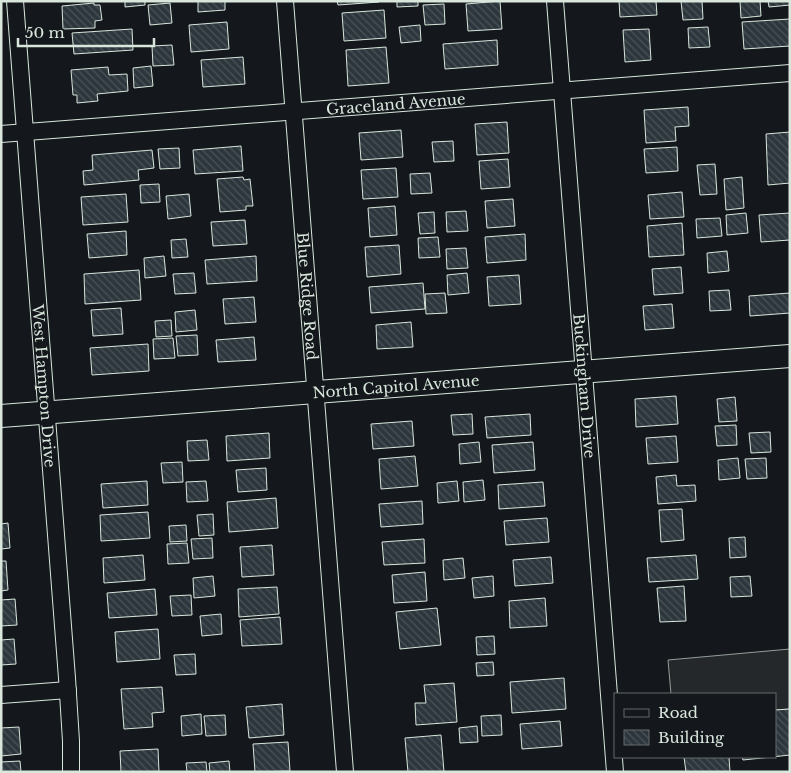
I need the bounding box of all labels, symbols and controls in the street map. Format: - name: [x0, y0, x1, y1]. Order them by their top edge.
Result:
- scale bar: [18, 15, 154, 47]
- text: 50 m: [25, 23, 65, 42]
- street label: Graceland Avenue: [325, 89, 466, 118]
- street label: Blue Ridge Road: [294, 231, 322, 361]
- street label: West Hampton Drive: [29, 303, 60, 468]
- street label: Buckingham Drive: [570, 313, 600, 459]
- street label: North Capitol Avenue: [312, 370, 480, 402]
- legend: [614, 693, 776, 758]
- text: Road: [658, 703, 698, 722]
- text: Building: [658, 728, 725, 747]

